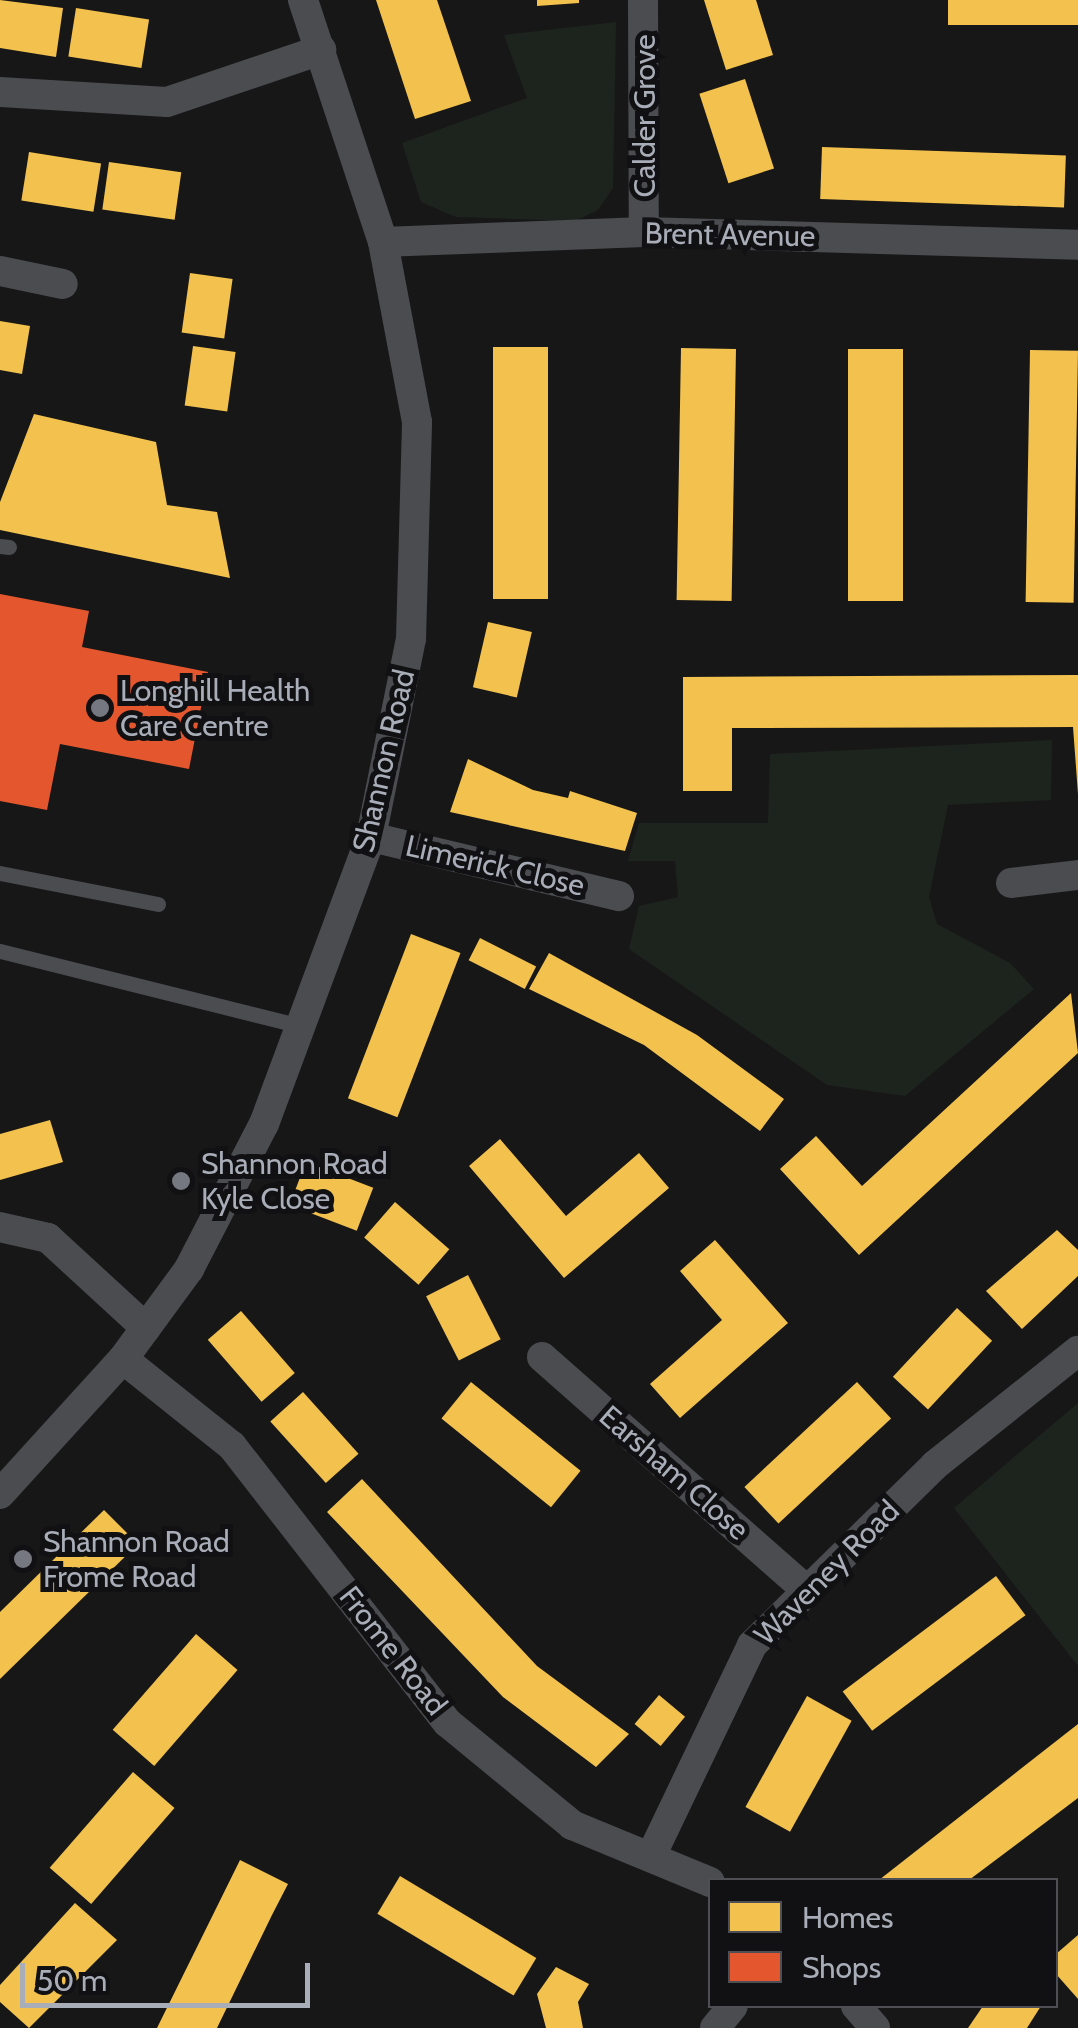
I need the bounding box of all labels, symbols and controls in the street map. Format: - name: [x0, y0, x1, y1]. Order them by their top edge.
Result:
- street label: Calder Grove: [627, 34, 663, 198]
- street label: Brent Avenue: [644, 216, 816, 254]
- street label: Shannon Road: [345, 666, 423, 856]
- place label: Longhill Health Care Centre: [120, 673, 310, 744]
- marker: Longhill Health Care Centre: [89, 697, 111, 719]
- street label: Limerick Close: [402, 828, 588, 904]
- place label: Shannon Road Kyle Close: [201, 1146, 388, 1216]
- marker: Shannon Road Kyle Close: [170, 1170, 192, 1192]
- street label: Earsham Close: [592, 1398, 756, 1548]
- street label: Waveney Road: [747, 1493, 907, 1653]
- place label: Shannon Road Frome Road: [43, 1524, 230, 1594]
- marker: Shannon Road Frome Road: [12, 1548, 34, 1570]
- street label: Frome Road: [332, 1579, 454, 1723]
- legend: [708, 1878, 1058, 2008]
- text: Homes: [802, 1899, 893, 1936]
- scale bar: [25, 1943, 315, 2005]
- text: Shops: [802, 1949, 881, 1986]
- text: 50 m: [37, 1962, 107, 1999]

